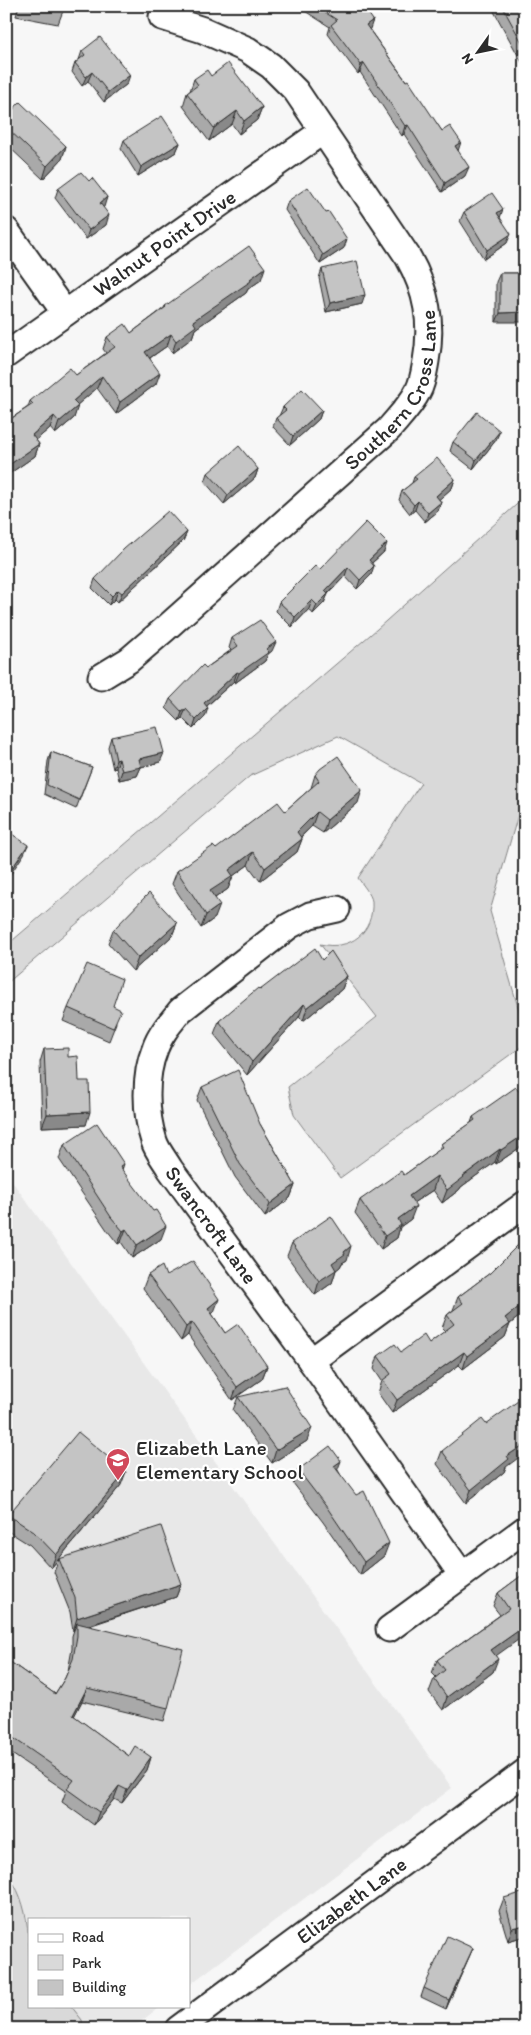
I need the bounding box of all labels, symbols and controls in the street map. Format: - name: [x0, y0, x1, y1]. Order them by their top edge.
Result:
- north arrow: [454, 28, 504, 78]
- text: N: [458, 50, 477, 67]
- street label: Walnut Point Drive: [88, 184, 240, 302]
- street label: Southern Cross Lane: [339, 309, 441, 475]
- street label: Swancroft Lane: [160, 1161, 263, 1289]
- place label: Elizabeth Lane Elementary School: [136, 1435, 304, 1484]
- school or university icon: Elizabeth Lane Elementary School: [105, 1447, 131, 1481]
- street label: Elizabeth Lane: [291, 1851, 411, 1949]
- legend: [28, 1918, 190, 2008]
- text: Road: [72, 1928, 105, 1946]
- text: Park: [72, 1954, 102, 1972]
- text: Building: [72, 1978, 126, 1996]

